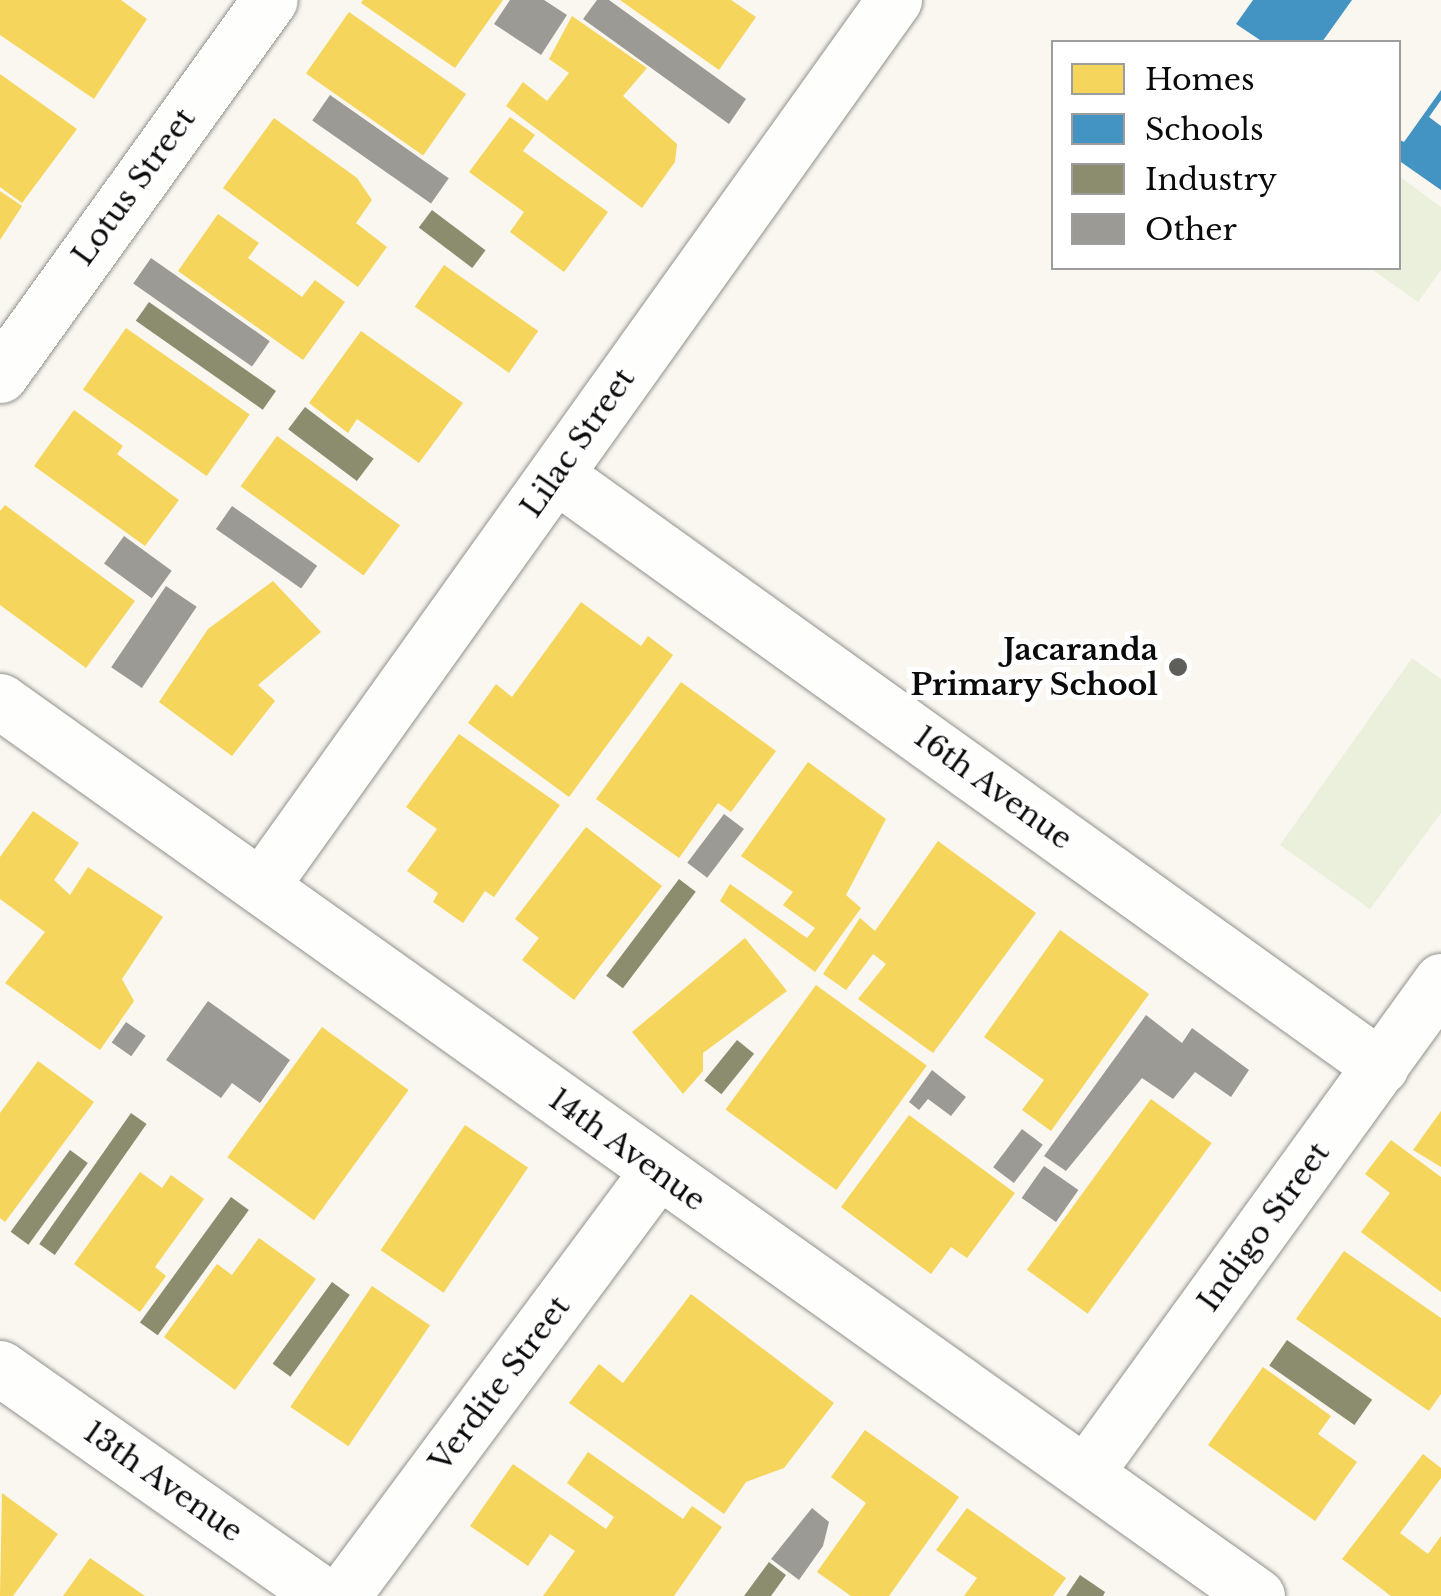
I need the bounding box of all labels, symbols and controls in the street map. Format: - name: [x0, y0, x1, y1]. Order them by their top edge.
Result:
- legend: [1051, 40, 1401, 270]
- text: Homes: [1145, 61, 1255, 98]
- street label: Lotus Street: [65, 101, 203, 273]
- text: Schools: [1145, 111, 1264, 148]
- text: Industry: [1145, 161, 1277, 198]
- text: Other: [1145, 211, 1237, 248]
- street label: Lilac Street: [514, 362, 642, 524]
- place label: Jacaranda Primary School: [910, 632, 1158, 702]
- marker: Jacaranda Primary School: [1167, 656, 1189, 678]
- street label: 16th Avenue: [907, 718, 1079, 858]
- street label: 14th Avenue: [541, 1081, 713, 1219]
- street label: Indigo Street: [1191, 1136, 1337, 1318]
- street label: Verdite Street: [422, 1289, 578, 1479]
- street label: 13th Avenue: [76, 1414, 250, 1550]

